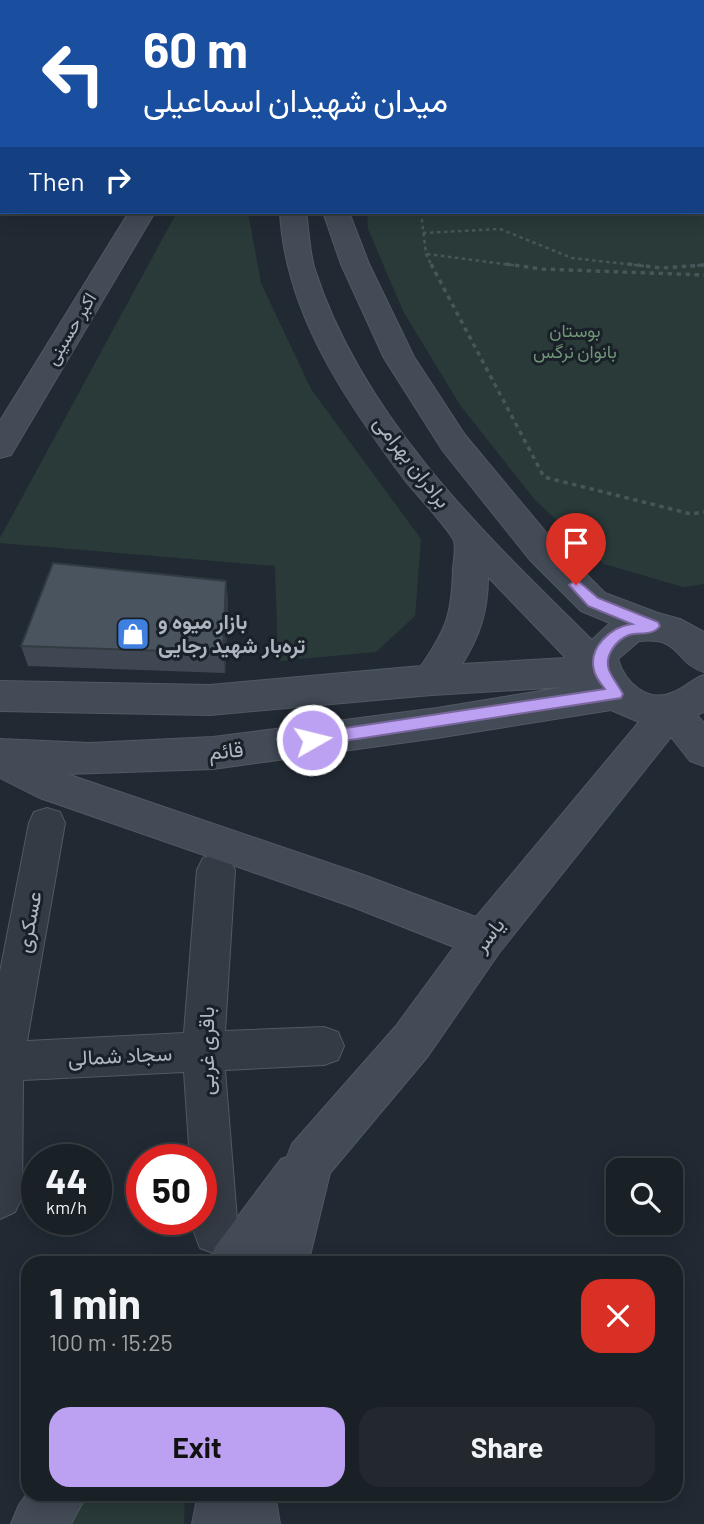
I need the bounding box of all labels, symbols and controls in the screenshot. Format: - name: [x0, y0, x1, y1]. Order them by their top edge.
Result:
- text: 60 m: [143, 19, 248, 78]
- icon: left: [28, 28, 119, 119]
- text: میدان شهيدان اسماعيلی: [143, 80, 448, 118]
- icon: right: [99, 161, 137, 199]
- text: Then: [28, 165, 85, 196]
- street label: اکبر حسینی: [40, 288, 101, 369]
- park label: بوستان بانوان نرگس: [533, 319, 617, 363]
- street label: برادران بهرامی: [368, 410, 457, 513]
- pin: [546, 513, 606, 585]
- icon: arrive: [557, 524, 595, 562]
- place label: بازار میوه و تره‌بار شهید رجایی: [158, 608, 306, 659]
- shop icon: بازار میوه و تره‌بار شهید رجایی: [114, 615, 152, 653]
- position arrow: [275, 703, 349, 777]
- street label: قائم: [207, 735, 245, 767]
- street label: عسکری: [9, 889, 48, 955]
- street label: یاسر: [466, 912, 511, 958]
- street label: باقری غربی: [193, 1007, 220, 1095]
- street label: سجاد شمالی: [67, 1039, 173, 1071]
- speed limit sign: 50: [126, 1144, 217, 1235]
- map controls: [606, 1158, 683, 1235]
- button: search: [606, 1158, 683, 1235]
- text: 44: [45, 1159, 88, 1201]
- text: km/h: [46, 1196, 87, 1218]
- text: 1 min: [49, 1277, 141, 1327]
- button: close: [581, 1279, 655, 1353]
- text: 100 m · 15:25: [49, 1328, 173, 1356]
- button: Exit: [49, 1407, 345, 1487]
- button: Share: [359, 1407, 655, 1487]

